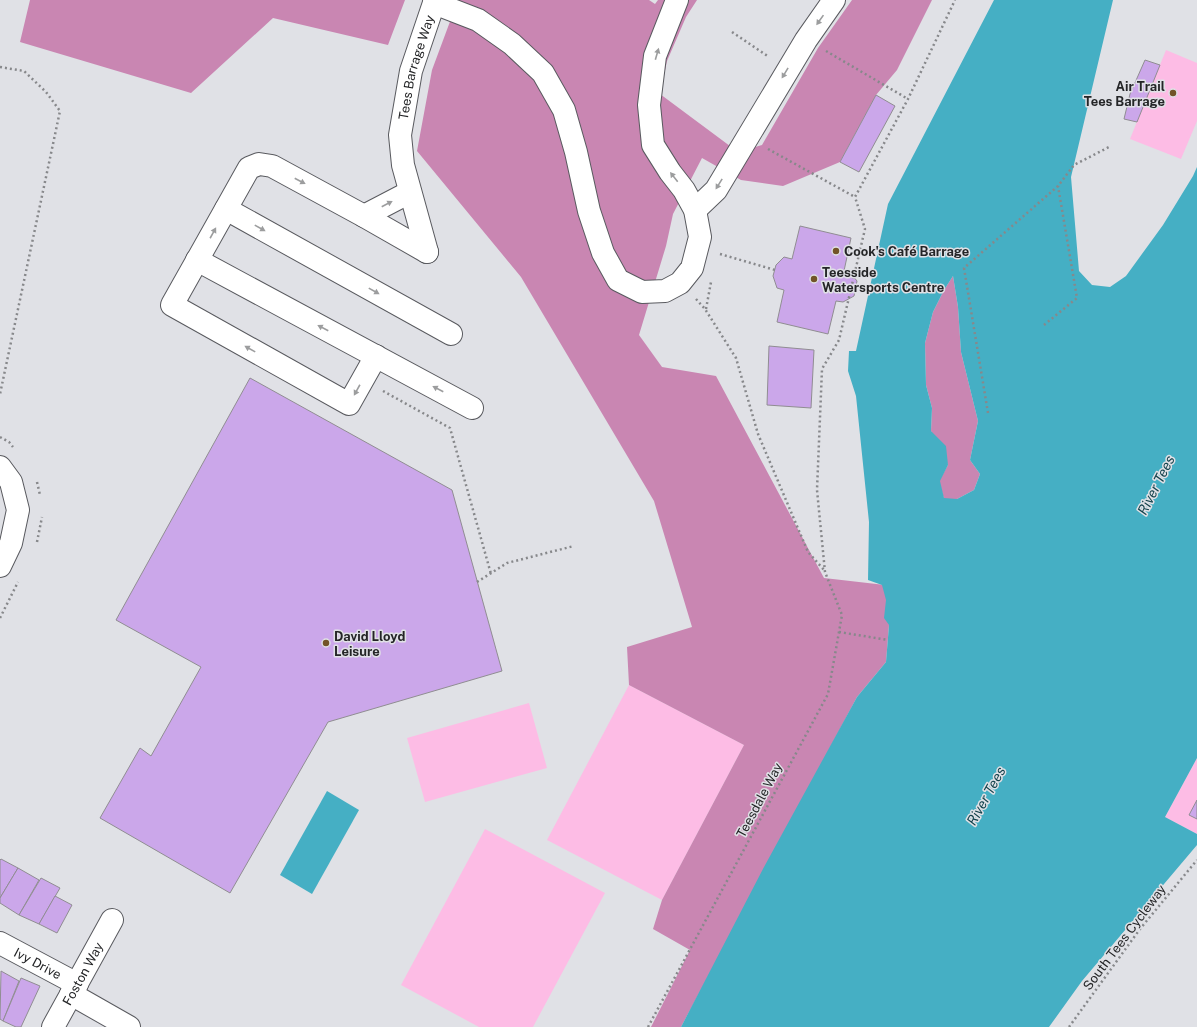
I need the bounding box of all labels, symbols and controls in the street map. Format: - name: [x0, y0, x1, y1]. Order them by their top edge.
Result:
- street label: Tees Barrage Way: [396, 13, 437, 121]
- one-way arrow: [816, 14, 824, 25]
- one-way arrow: [654, 48, 660, 60]
- one-way arrow: [782, 67, 789, 79]
- place label: Air Trail Tees Barrage: [1084, 79, 1165, 109]
- marker: Air Trail Tees Barrage: [1168, 88, 1178, 98]
- one-way arrow: [670, 172, 678, 183]
- one-way arrow: [294, 178, 306, 185]
- one-way arrow: [715, 178, 722, 190]
- one-way arrow: [381, 201, 393, 207]
- one-way arrow: [254, 225, 266, 231]
- one-way arrow: [209, 227, 216, 239]
- place label: Cook's Café Barrage: [844, 244, 969, 259]
- marker: Cook's Café Barrage: [831, 246, 841, 256]
- place label: Teesside Watersports Centre: [822, 265, 944, 295]
- marker: Teesside Watersports Centre: [809, 274, 819, 284]
- one-way arrow: [368, 287, 380, 294]
- one-way arrow: [318, 325, 329, 331]
- one-way arrow: [244, 345, 256, 352]
- one-way arrow: [354, 385, 360, 396]
- one-way arrow: [432, 386, 444, 393]
- water label: River Tees: [1134, 453, 1178, 517]
- place label: David Lloyd Leisure: [334, 629, 405, 659]
- marker: David Lloyd Leisure: [321, 638, 331, 648]
- street label: Teesdale Way: [733, 760, 785, 840]
- water label: River Tees: [963, 764, 1009, 828]
- street label: South Tees Cycleway: [1080, 882, 1169, 993]
- street label: Foston Way: [59, 940, 106, 1008]
- street label: Ivy Drive: [11, 945, 64, 982]

